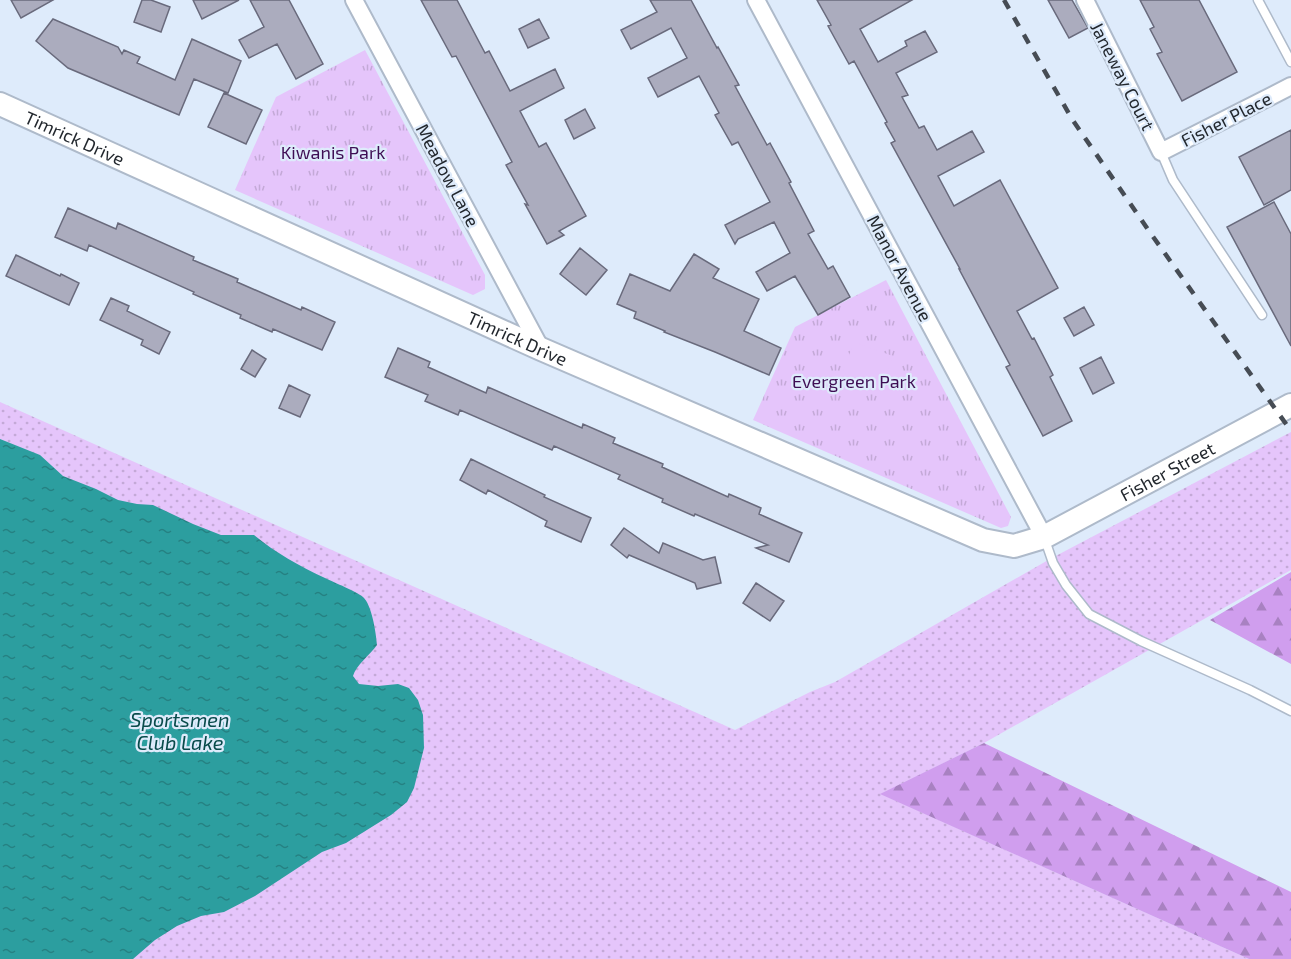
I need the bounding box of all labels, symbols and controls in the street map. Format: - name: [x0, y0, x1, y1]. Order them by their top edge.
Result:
- street label: Janeway Court: [1086, 18, 1160, 134]
- street label: Fisher Place: [1177, 87, 1275, 151]
- street label: Timrick Drive: [21, 106, 128, 170]
- street label: Meadow Lane: [412, 120, 484, 230]
- park label: Kiwanis Park: [281, 141, 385, 163]
- street label: Manor Avenue: [863, 211, 937, 325]
- street label: Timrick Drive: [464, 306, 571, 370]
- park label: Evergreen Park: [792, 370, 916, 392]
- street label: Fisher Street: [1116, 437, 1219, 505]
- water label: Sportsmen Club Lake: [130, 707, 230, 754]

